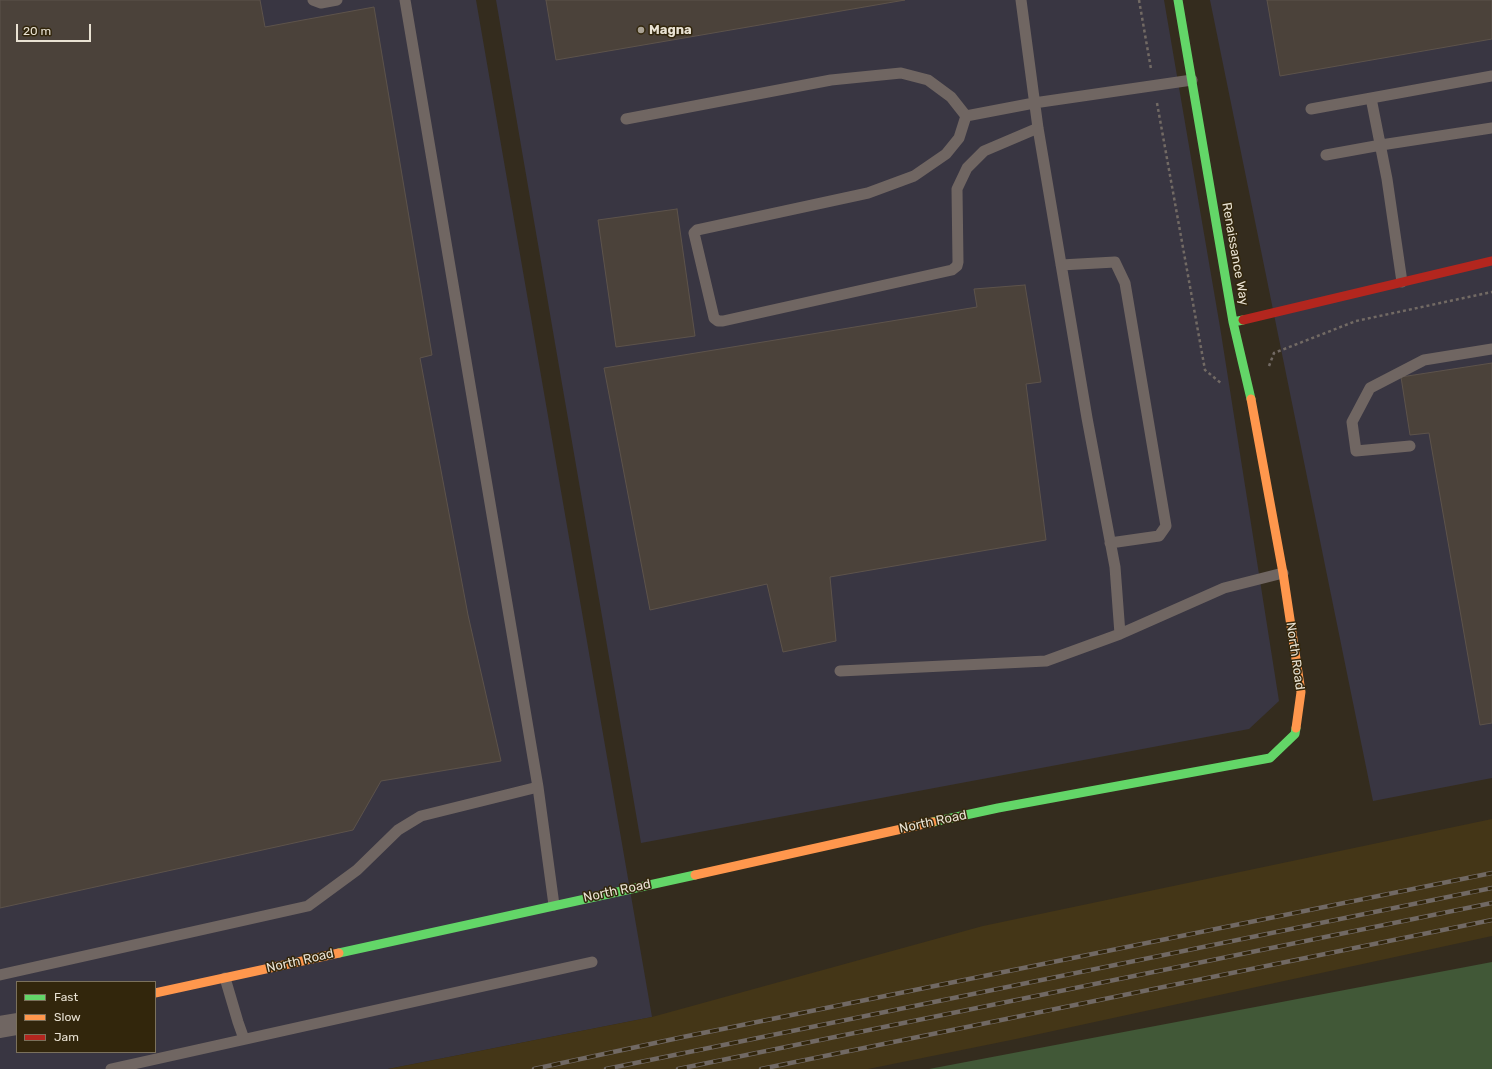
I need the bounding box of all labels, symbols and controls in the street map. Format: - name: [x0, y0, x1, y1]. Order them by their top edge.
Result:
- scale bar: [18, 16, 93, 42]
- place label: Magna: [649, 22, 692, 38]
- text: 20 m: [23, 24, 51, 38]
- marker: Magna: [636, 25, 646, 35]
- street label: Renaissance Way: [1218, 201, 1252, 307]
- street label: North Road: [1283, 621, 1307, 691]
- street label: North Road: [898, 807, 968, 837]
- street label: North Road: [582, 876, 652, 906]
- street label: North Road: [265, 946, 335, 976]
- legend: [16, 981, 156, 1053]
- text: Fast: [54, 990, 78, 1004]
- text: Slow: [54, 1010, 81, 1024]
- text: Jam: [54, 1030, 79, 1044]

